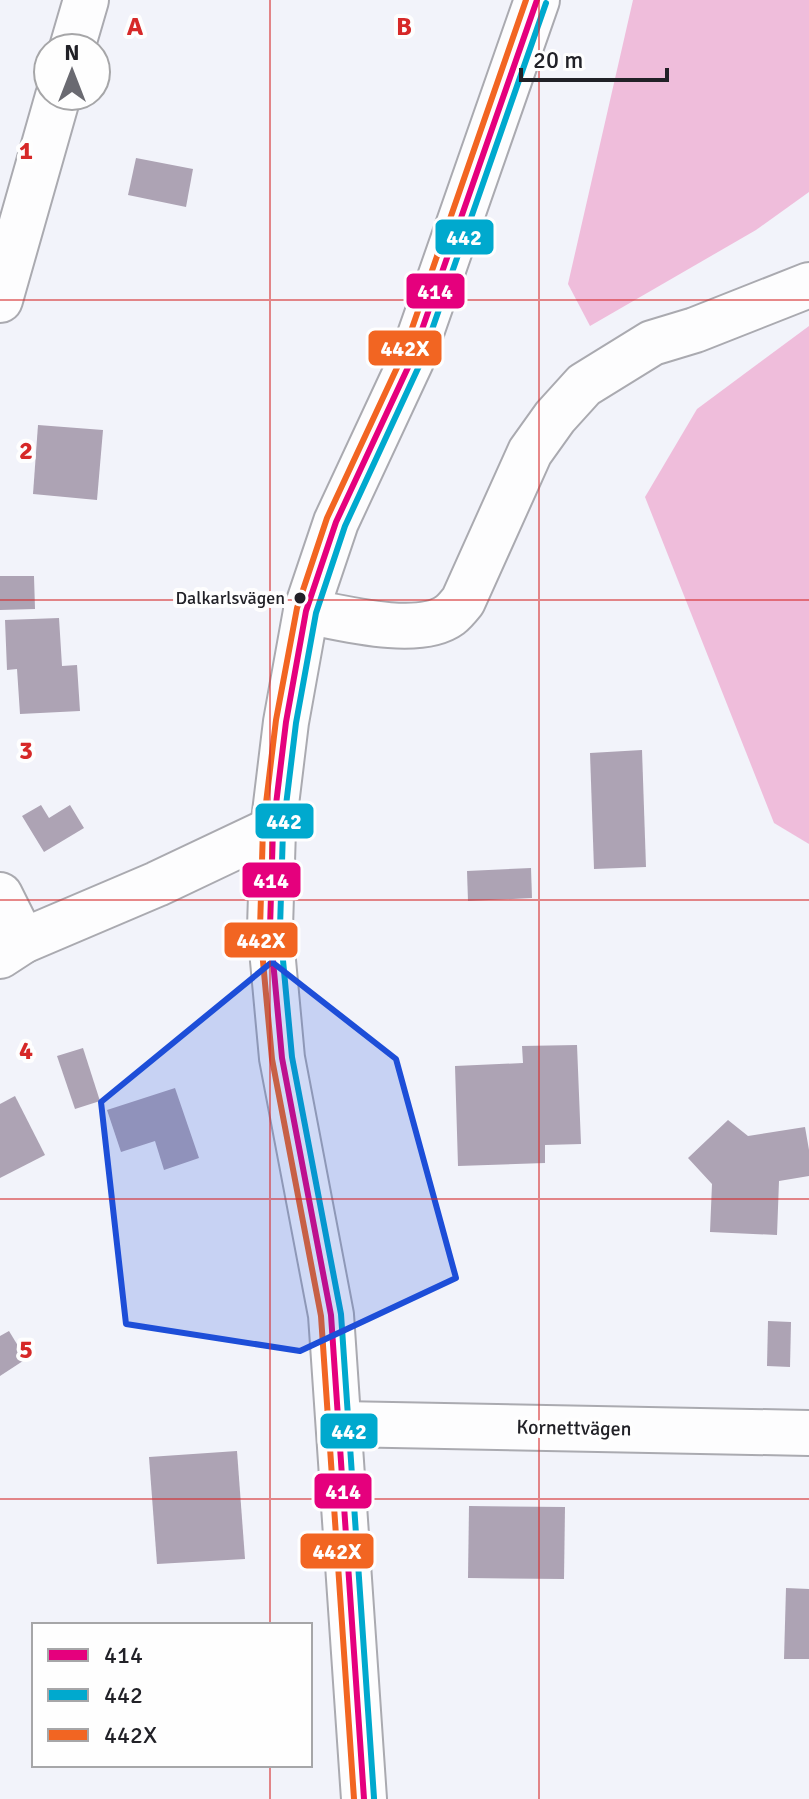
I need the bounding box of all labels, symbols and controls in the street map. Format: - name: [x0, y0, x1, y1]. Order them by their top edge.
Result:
- text: A: [127, 11, 144, 43]
- text: B: [396, 11, 412, 43]
- north arrow: [32, 32, 112, 112]
- scale bar: [521, 32, 667, 82]
- text: N: [64, 39, 80, 66]
- text: 20 m: [533, 45, 583, 75]
- text: 1: [19, 135, 33, 167]
- line badge: 442: [434, 218, 495, 256]
- text: 442: [446, 224, 482, 251]
- line badge: 414: [405, 272, 466, 310]
- text: 414: [417, 278, 453, 305]
- line badge: 442X: [367, 329, 443, 367]
- text: 442X: [380, 335, 430, 362]
- text: 2: [19, 435, 33, 467]
- place label: Dalkarlsvägen: [176, 587, 285, 609]
- marker: Dalkarlsvägen: [292, 590, 308, 606]
- text: 3: [19, 735, 33, 767]
- line badge: 442: [254, 802, 315, 840]
- text: 442: [266, 808, 302, 835]
- line badge: 414: [241, 861, 302, 899]
- text: 414: [253, 867, 289, 894]
- line badge: 442X: [223, 921, 299, 959]
- text: 442X: [236, 927, 286, 954]
- text: 4: [19, 1035, 33, 1067]
- text: 5: [19, 1334, 33, 1366]
- line badge: 442: [319, 1412, 379, 1450]
- street label: Kornettvägen: [516, 1414, 632, 1442]
- text: 442: [331, 1418, 367, 1445]
- line badge: 414: [313, 1472, 373, 1510]
- text: 414: [325, 1478, 361, 1505]
- line badge: 442X: [299, 1532, 375, 1570]
- text: 442X: [312, 1538, 362, 1565]
- legend: [32, 1623, 312, 1767]
- text: 414: [104, 1640, 143, 1670]
- text: 442: [104, 1680, 143, 1710]
- text: 442X: [104, 1720, 157, 1750]

